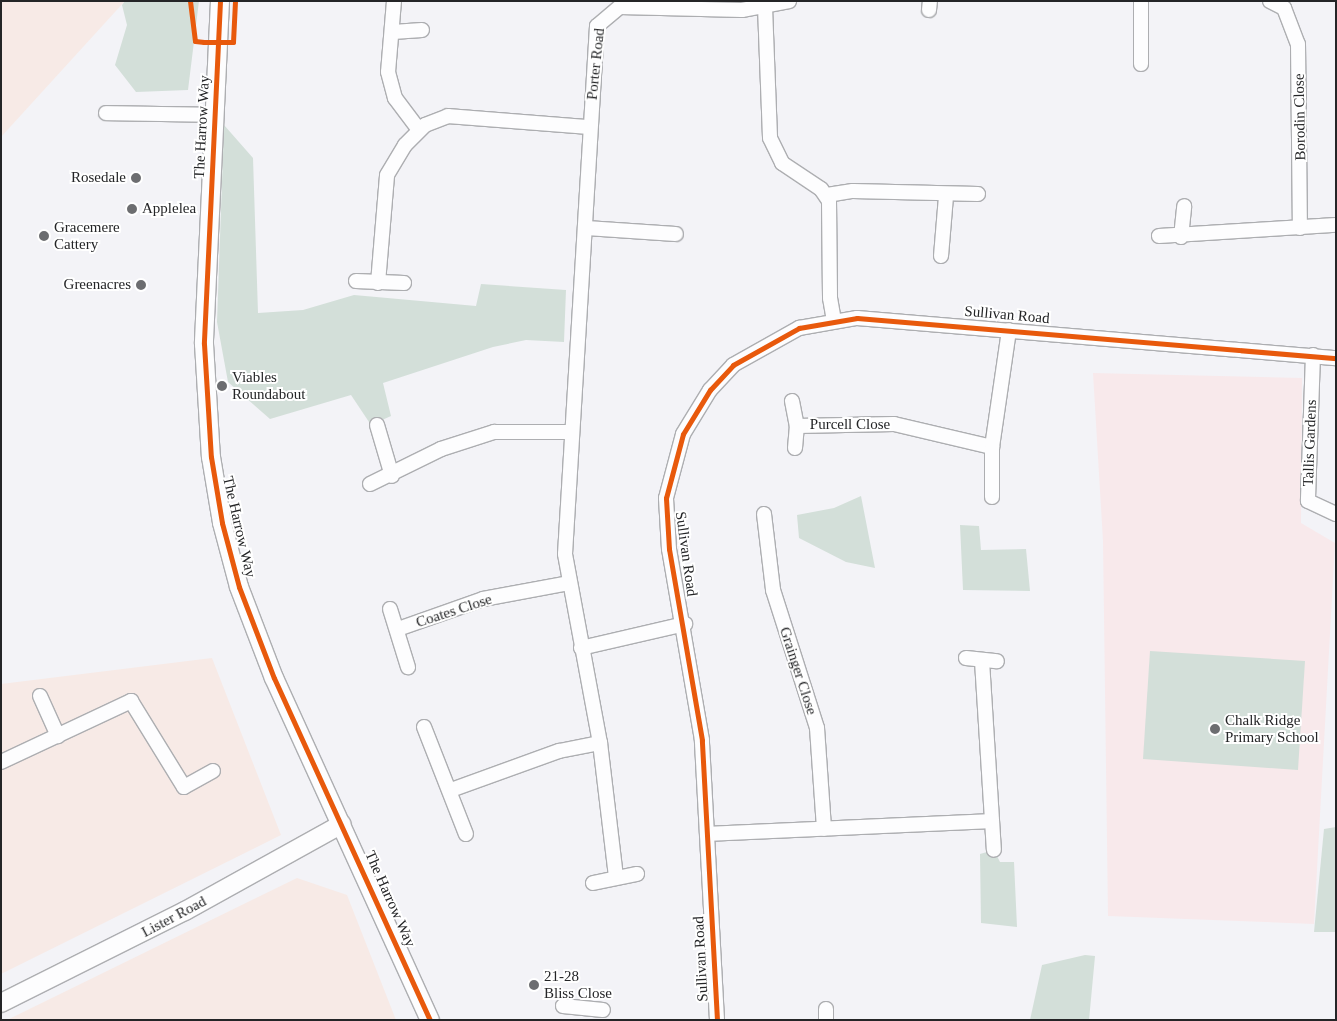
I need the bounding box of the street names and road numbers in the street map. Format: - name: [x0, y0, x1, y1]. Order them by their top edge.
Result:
- street label: Porter Road: [583, 27, 609, 101]
- street label: Borodin Close: [1290, 73, 1310, 161]
- street label: The Harrow Way: [190, 75, 214, 179]
- street label: Sullivan Road: [964, 302, 1050, 328]
- street label: Tallis Gardens: [1299, 399, 1321, 487]
- street label: Purcell Close: [810, 416, 890, 434]
- street label: The Harrow Way: [219, 474, 259, 580]
- street label: Sullivan Road: [671, 510, 701, 598]
- street label: Coates Close: [414, 590, 494, 632]
- street label: Grainger Close: [775, 625, 821, 717]
- street label: The Harrow Way: [361, 848, 419, 950]
- street label: Lister Road: [139, 893, 209, 941]
- street label: Sullivan Road: [690, 916, 712, 1002]

